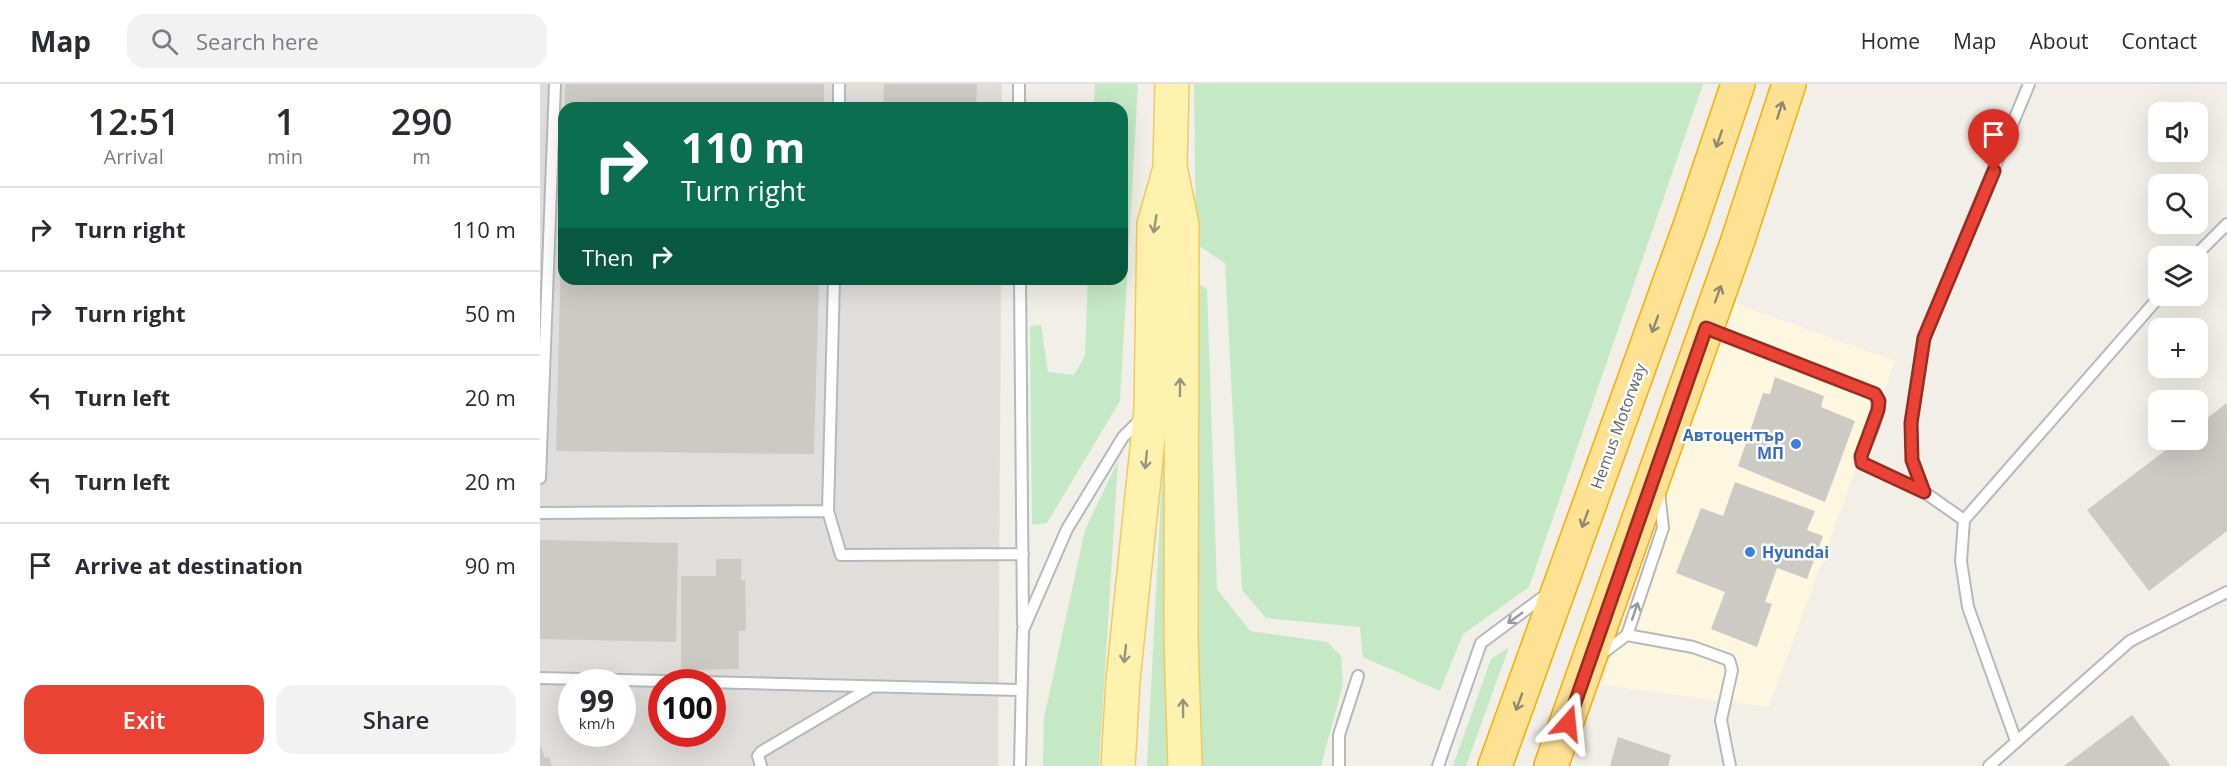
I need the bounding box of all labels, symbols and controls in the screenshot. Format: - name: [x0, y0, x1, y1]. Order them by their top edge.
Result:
- search box: [127, 14, 547, 68]
- text: Map: [30, 22, 91, 60]
- icon: search: [148, 25, 181, 58]
- text: Search here: [196, 26, 319, 56]
- text: Home: [1861, 27, 1920, 55]
- text: Map: [1953, 27, 1996, 55]
- text: About: [2029, 27, 2089, 55]
- text: Contact: [2122, 27, 2197, 55]
- text: 12:51: [88, 97, 180, 146]
- text: 1: [275, 97, 296, 146]
- text: 290: [391, 97, 452, 146]
- one-way arrow: [1776, 101, 1787, 120]
- map controls: [2148, 102, 2208, 450]
- button: sound: [2148, 102, 2208, 162]
- pin: [1968, 109, 2019, 171]
- text: 110 m: [681, 118, 805, 175]
- icon: arrive: [1977, 118, 2010, 151]
- icon: right: [582, 126, 660, 204]
- one-way arrow: [1713, 129, 1724, 148]
- text: Arrival: [104, 143, 164, 170]
- text: min: [267, 143, 303, 170]
- text: m: [412, 143, 431, 170]
- text: Turn right: [681, 172, 806, 209]
- button: search: [2148, 174, 2208, 234]
- icon: right: [24, 213, 57, 246]
- one-way arrow: [1150, 213, 1161, 233]
- text: Turn right: [75, 214, 186, 244]
- text: 110 m: [452, 214, 516, 244]
- icon: right: [645, 240, 678, 273]
- text: Then: [582, 242, 633, 272]
- button: layers: [2148, 246, 2208, 306]
- one-way arrow: [1714, 285, 1725, 304]
- icon: right: [24, 297, 57, 330]
- text: Turn right: [75, 298, 186, 328]
- text: 50 m: [465, 298, 516, 328]
- one-way arrow: [1648, 314, 1659, 332]
- button: +: [2148, 318, 2208, 378]
- street label: Hemus Motorway: [1585, 359, 1651, 492]
- one-way arrow: [1175, 377, 1186, 397]
- icon: left: [24, 381, 57, 414]
- text: Turn left: [75, 382, 170, 412]
- text: 20 m: [465, 382, 516, 412]
- button: −: [2148, 390, 2208, 450]
- place label: Автоцентър МП: [1683, 424, 1784, 464]
- marker: Автоцентър МП: [1789, 437, 1803, 451]
- one-way arrow: [1140, 450, 1151, 469]
- icon: left: [24, 465, 57, 498]
- text: Turn left: [75, 466, 170, 496]
- text: 20 m: [465, 466, 516, 496]
- one-way arrow: [1579, 509, 1590, 528]
- place label: Hyundai: [1762, 541, 1829, 563]
- marker: Hyundai: [1743, 545, 1757, 559]
- icon: arrive: [24, 549, 57, 582]
- text: Arrive at destination: [75, 550, 303, 580]
- text: 90 m: [465, 550, 516, 580]
- one-way arrow: [1630, 602, 1641, 621]
- one-way arrow: [1507, 612, 1523, 624]
- one-way arrow: [1119, 644, 1130, 663]
- speed limit sign: 100: [648, 669, 726, 747]
- text: 99: [580, 680, 614, 721]
- button: Exit: [24, 685, 264, 754]
- button: Share: [276, 685, 516, 754]
- position arrow: [1536, 691, 1600, 755]
- one-way arrow: [1512, 692, 1523, 711]
- one-way arrow: [1177, 698, 1189, 718]
- text: km/h: [579, 713, 615, 733]

